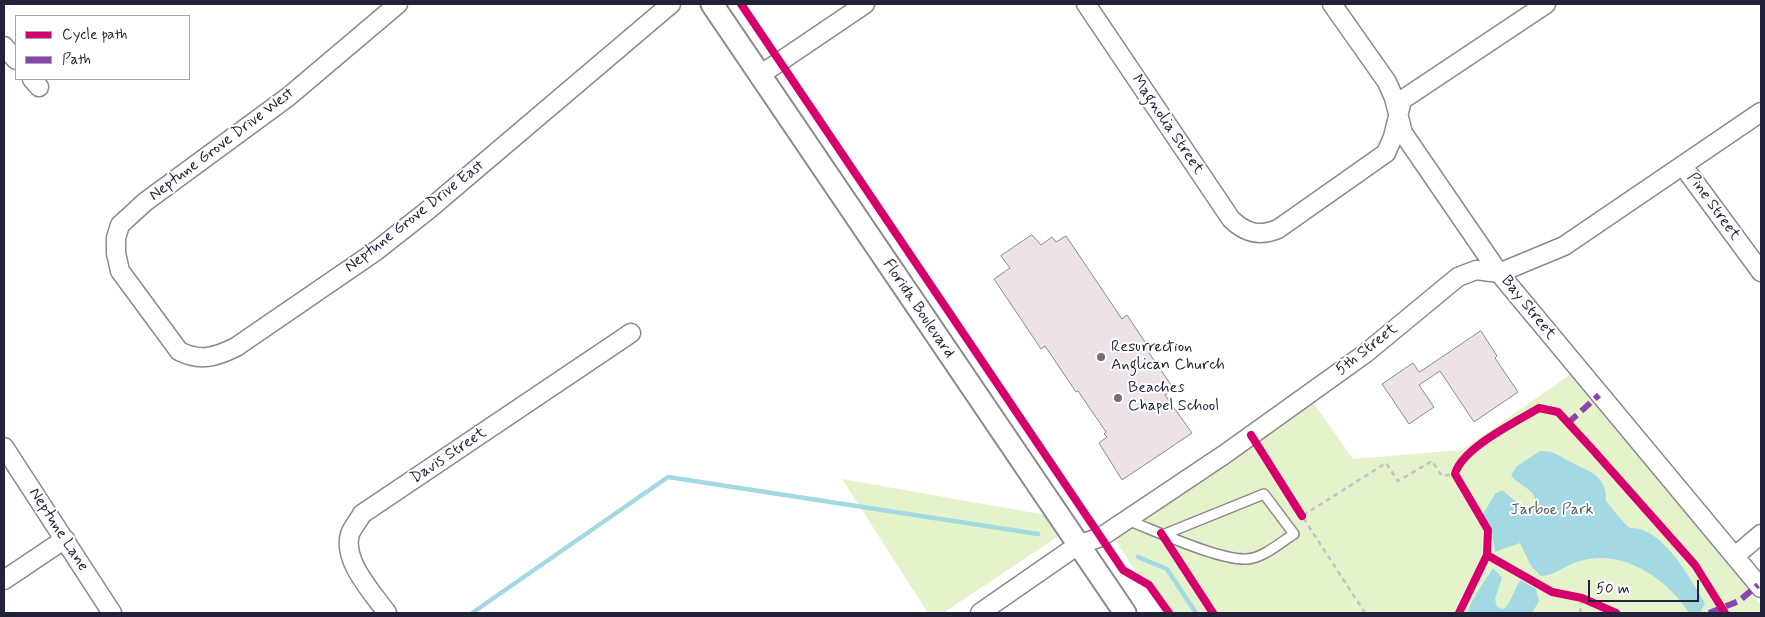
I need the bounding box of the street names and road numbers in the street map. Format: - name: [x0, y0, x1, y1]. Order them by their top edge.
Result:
- street label: Magnolia Street: [1127, 72, 1207, 178]
- street label: Neptune Grove Drive West: [146, 84, 298, 206]
- street label: Neptune Grove Drive East: [342, 157, 488, 277]
- street label: Pine Street: [1682, 169, 1744, 245]
- street label: Florida Boulevard: [878, 256, 958, 362]
- street label: Bay Street: [1496, 272, 1560, 344]
- street label: 5th Street: [1332, 320, 1402, 380]
- street label: Davis Street: [407, 424, 491, 488]
- street label: Neptune Lane: [24, 485, 92, 575]

